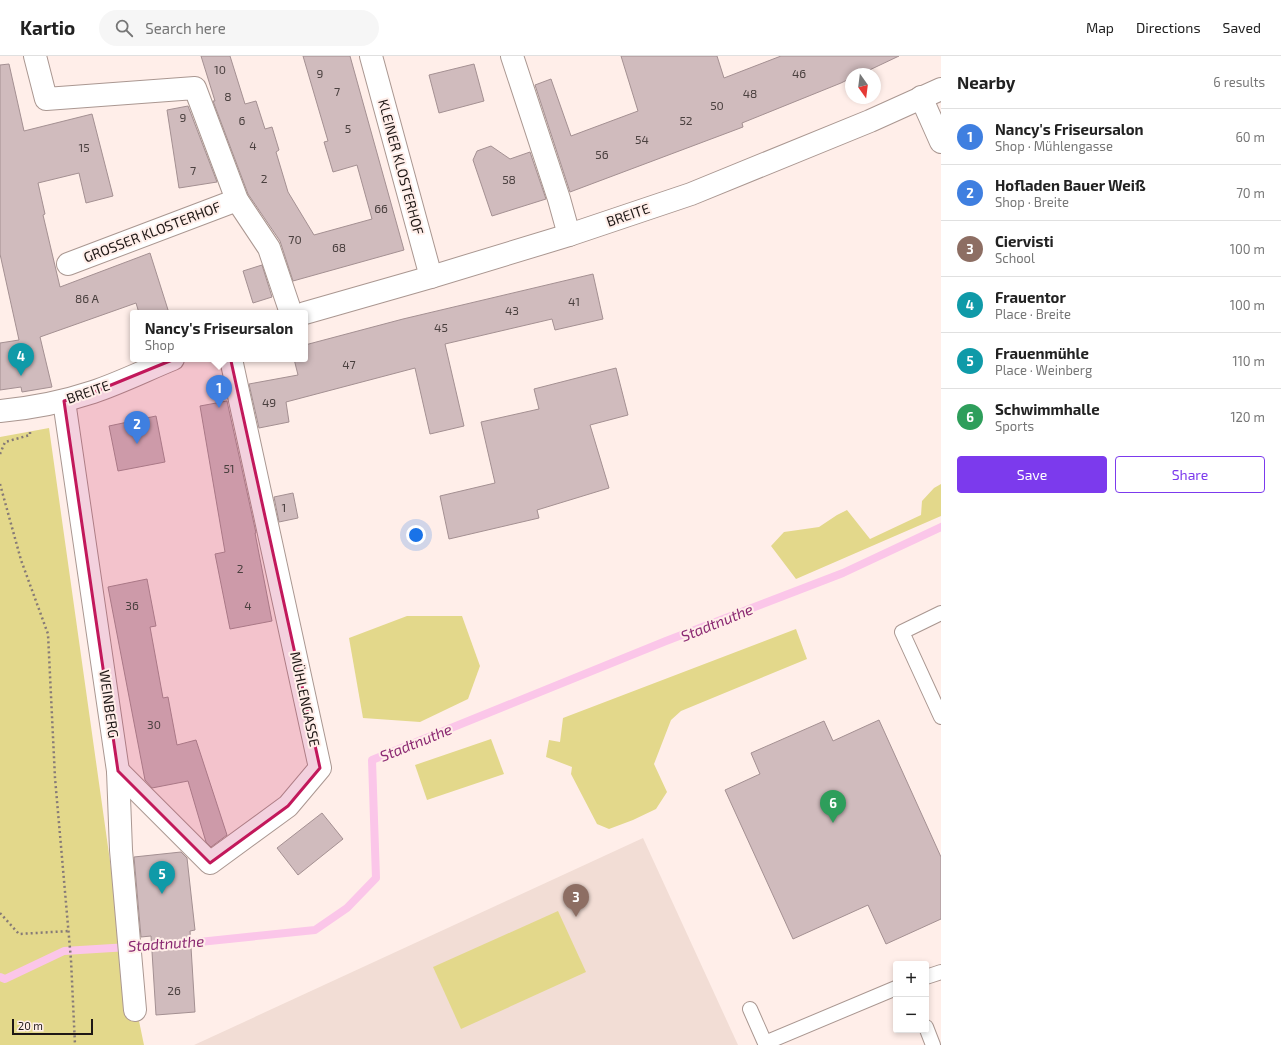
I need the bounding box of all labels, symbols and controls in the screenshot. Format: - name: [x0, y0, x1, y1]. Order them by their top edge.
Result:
- search box: [99, 10, 379, 46]
- text: Kartio: [20, 16, 75, 39]
- icon: search: [113, 17, 135, 39]
- text: Search here: [145, 19, 226, 37]
- text: Map: [1086, 19, 1114, 36]
- text: Directions: [1136, 19, 1201, 36]
- text: Saved: [1223, 19, 1261, 36]
- house number: 10: [214, 62, 226, 76]
- house number: 9: [317, 66, 324, 80]
- house number: 46: [792, 66, 806, 80]
- north arrow: [845, 68, 881, 104]
- text: Nearby: [957, 72, 1015, 92]
- text: 6 results: [1213, 74, 1265, 90]
- house number: 7: [334, 84, 340, 98]
- house number: 48: [743, 86, 757, 100]
- house number: 8: [224, 89, 232, 103]
- street label: KLEINER KLOSTERHOF: [375, 97, 428, 237]
- house number: 50: [710, 98, 724, 112]
- house number: 9: [180, 110, 187, 124]
- house number: 6: [239, 113, 246, 127]
- house number: 52: [679, 113, 693, 127]
- text: Nancy's Friseursalon: [995, 120, 1144, 138]
- house number: 5: [345, 121, 351, 135]
- text: 1: [967, 129, 973, 145]
- text: 60 m: [1235, 129, 1265, 145]
- house number: 54: [635, 132, 649, 146]
- house number: 4: [249, 138, 257, 152]
- text: Shop · Mühlengasse: [995, 138, 1113, 154]
- house number: 15: [78, 140, 90, 154]
- house number: 56: [595, 147, 609, 161]
- house number: 7: [190, 163, 196, 177]
- house number: 2: [261, 171, 268, 185]
- house number: 58: [502, 172, 516, 186]
- text: Hofladen Bauer Weiß: [995, 176, 1146, 194]
- text: 2: [966, 185, 974, 201]
- text: 70 m: [1236, 185, 1265, 201]
- text: Shop · Breite: [995, 194, 1069, 210]
- street label: GROSSER KLOSTERHOF: [81, 197, 223, 266]
- street label: BREITE: [604, 199, 652, 230]
- house number: 66: [374, 201, 388, 215]
- house number: 70: [288, 232, 302, 246]
- text: Ciervisti: [995, 232, 1054, 250]
- house number: 68: [332, 240, 346, 254]
- text: 3: [966, 241, 974, 257]
- text: 100 m: [1230, 241, 1265, 257]
- text: School: [995, 250, 1035, 266]
- text: Frauentor: [995, 288, 1066, 306]
- house number: 86 A: [75, 291, 100, 305]
- house number: 41: [568, 294, 580, 308]
- text: 4: [966, 297, 974, 313]
- text: 100 m: [1230, 297, 1265, 313]
- house number: 43: [505, 303, 519, 317]
- text: Place · Breite: [995, 306, 1071, 322]
- popup: [130, 310, 308, 362]
- text: Nancy's Friseursalon: [145, 319, 293, 337]
- house number: 45: [434, 320, 448, 334]
- text: Shop: [145, 337, 174, 353]
- pin: 4: [8, 343, 34, 376]
- text: Frauenmühle: [995, 344, 1089, 362]
- text: 5: [966, 353, 974, 369]
- text: 110 m: [1233, 353, 1265, 369]
- house number: 47: [342, 357, 356, 371]
- text: Place · Weinberg: [995, 362, 1092, 378]
- pin: 1: [206, 375, 232, 408]
- street label: BREITE: [64, 376, 112, 407]
- house number: 49: [262, 395, 276, 409]
- text: Schwimmhalle: [995, 400, 1100, 418]
- text: 6: [966, 409, 974, 425]
- text: 120 m: [1230, 409, 1265, 425]
- pin: 2: [124, 411, 150, 444]
- text: Sports: [995, 418, 1034, 434]
- button: Save: [957, 456, 1107, 493]
- button: Share: [1115, 456, 1265, 493]
- house number: 51: [223, 461, 235, 475]
- house number: 1: [282, 500, 286, 514]
- your location: [406, 525, 426, 545]
- house number: 2: [237, 561, 244, 575]
- house number: 36: [125, 598, 139, 612]
- house number: 4: [244, 598, 252, 612]
- water label: Stadtnuthe: [678, 599, 755, 645]
- street label: MÜHLENGASSE: [287, 650, 324, 748]
- street label: WEINBERG: [96, 669, 123, 739]
- house number: 30: [147, 717, 161, 731]
- water label: Stadtnuthe: [377, 719, 454, 765]
- pin: 6: [820, 790, 846, 823]
- pin: 5: [149, 861, 175, 894]
- pin: 3: [563, 884, 589, 917]
- water label: Stadtnuthe: [127, 931, 205, 955]
- map controls: [893, 961, 929, 1033]
- button: +: [893, 961, 929, 997]
- house number: 26: [167, 983, 181, 997]
- button: −: [893, 997, 929, 1033]
- scale bar: [12, 1017, 93, 1036]
- text: 20 m: [18, 1019, 43, 1032]

